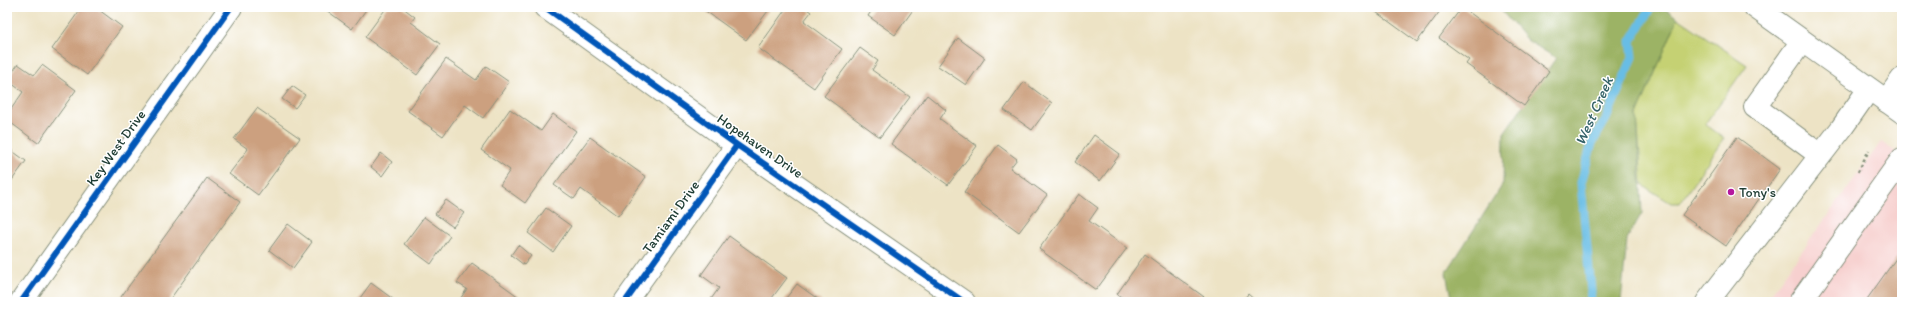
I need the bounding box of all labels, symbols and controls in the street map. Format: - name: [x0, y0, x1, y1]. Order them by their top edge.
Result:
- water label: West Creek: [1571, 73, 1618, 148]
- street label: Key West Drive: [83, 106, 150, 189]
- street label: Hopehaven Drive: [714, 110, 806, 182]
- street label: Tamiami Drive: [639, 177, 703, 257]
- place label: Tony's: [1739, 184, 1776, 201]
- marker: Tony's: [1726, 187, 1736, 197]

